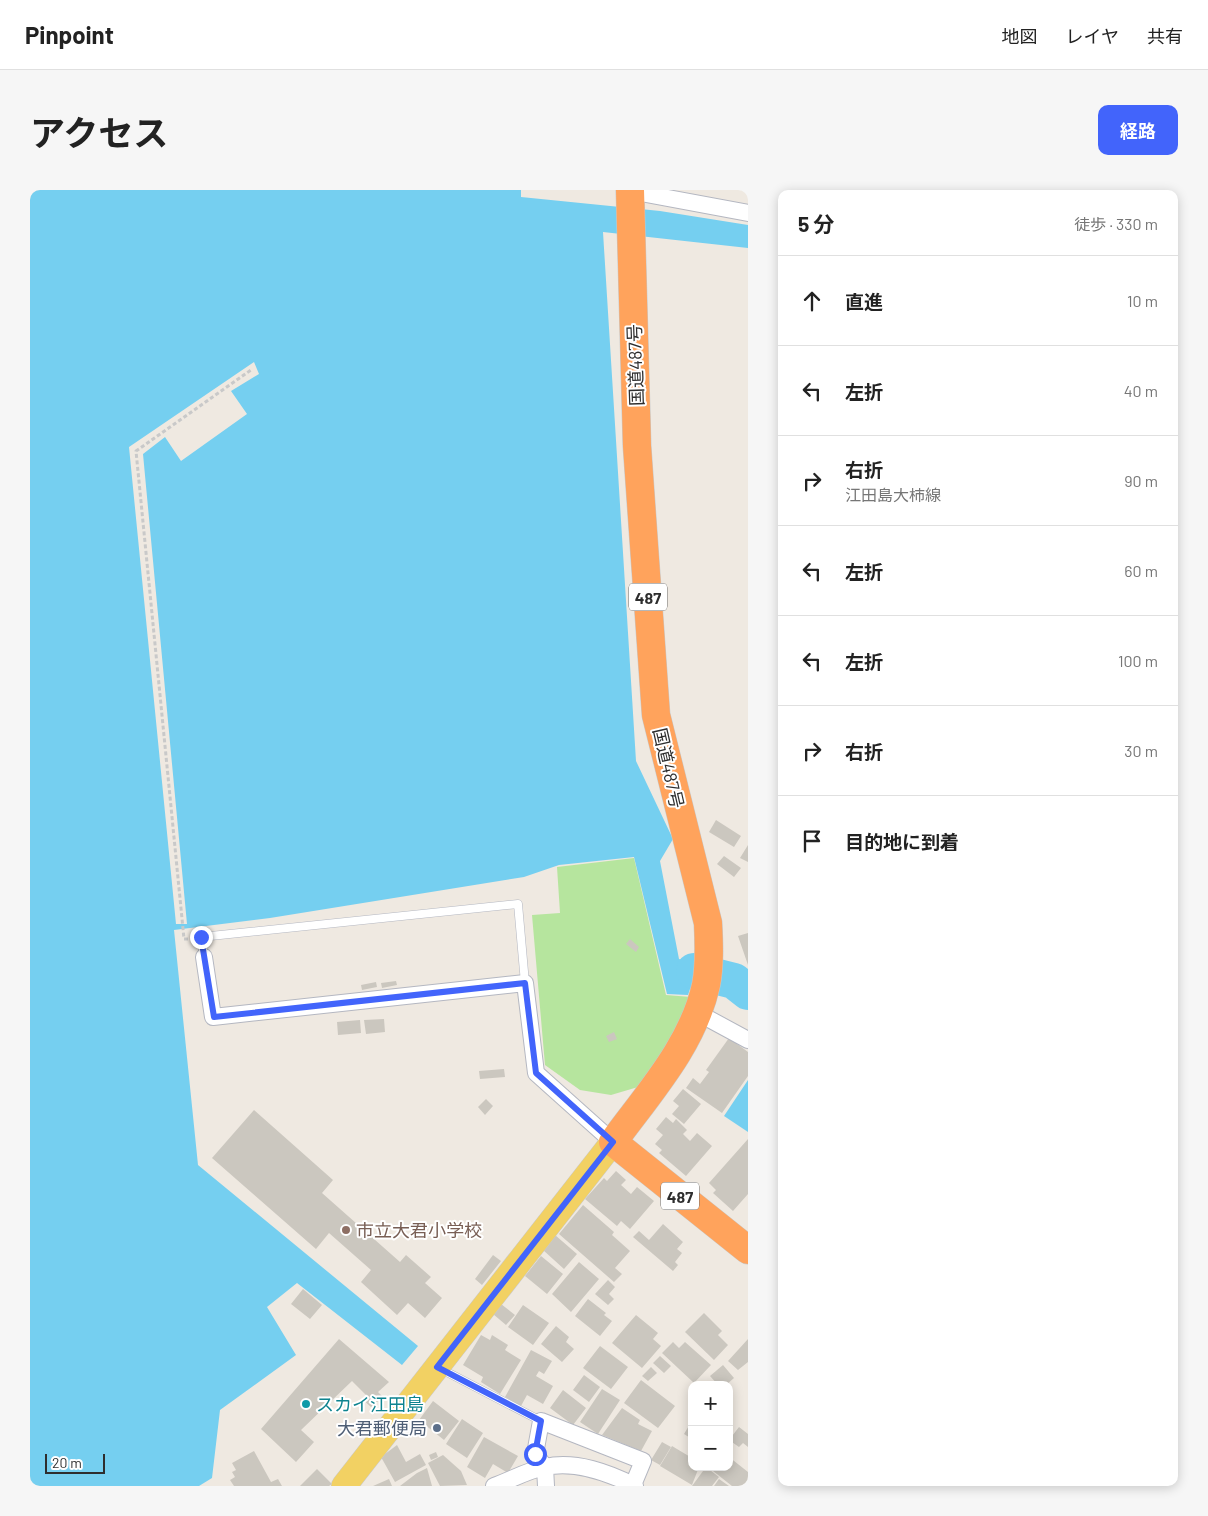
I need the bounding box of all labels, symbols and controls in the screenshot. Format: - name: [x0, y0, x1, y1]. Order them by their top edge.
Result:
- text: Pinpoint: [25, 20, 114, 49]
- text: 地図: [1002, 25, 1038, 47]
- text: レイヤ: [1066, 25, 1119, 47]
- text: 共有: [1147, 25, 1183, 47]
- button: 経路: [1098, 105, 1178, 155]
- text: アクセス: [30, 111, 168, 153]
- text: 5 分: [798, 211, 835, 236]
- text: 徒歩 · 330 m: [1074, 214, 1158, 233]
- icon: ahead: [798, 287, 826, 315]
- text: 直進: [845, 290, 883, 313]
- text: 10 m: [1127, 291, 1158, 310]
- street label: 国道487号: [623, 324, 647, 406]
- icon: left: [798, 377, 826, 405]
- text: 左折: [845, 380, 883, 403]
- text: 40 m: [1124, 381, 1158, 400]
- text: 右折: [845, 458, 883, 481]
- icon: right: [798, 467, 826, 495]
- text: 90 m: [1124, 471, 1158, 490]
- text: 江田島大柿線: [845, 485, 941, 504]
- icon: left: [798, 557, 826, 585]
- text: 左折: [845, 560, 883, 583]
- text: 60 m: [1124, 561, 1158, 580]
- road number: 487: [629, 584, 667, 611]
- icon: left: [798, 647, 826, 675]
- text: 左折: [845, 650, 883, 673]
- text: 100 m: [1118, 651, 1158, 670]
- street label: 国道487号: [649, 726, 689, 810]
- icon: right: [798, 737, 826, 765]
- text: 右折: [845, 740, 883, 763]
- text: 30 m: [1124, 741, 1158, 760]
- icon: arrive: [798, 827, 826, 855]
- text: 目的地に到着: [845, 830, 959, 853]
- route end: [190, 926, 213, 949]
- road number: 487: [661, 1182, 699, 1209]
- place label: 市立大君小学校: [356, 1219, 482, 1241]
- marker: 市立大君小学校: [340, 1224, 352, 1236]
- map controls: [688, 1381, 733, 1471]
- button: +: [688, 1381, 733, 1426]
- place label: スカイ江田島: [316, 1393, 424, 1415]
- marker: スカイ江田島: [300, 1398, 312, 1410]
- place label: 大君郵便局: [337, 1417, 427, 1439]
- marker: 大君郵便局: [431, 1422, 443, 1434]
- button: −: [688, 1426, 733, 1471]
- route start: [524, 1443, 547, 1466]
- scale bar: [45, 1451, 105, 1474]
- text: 20 m: [52, 1454, 82, 1471]

